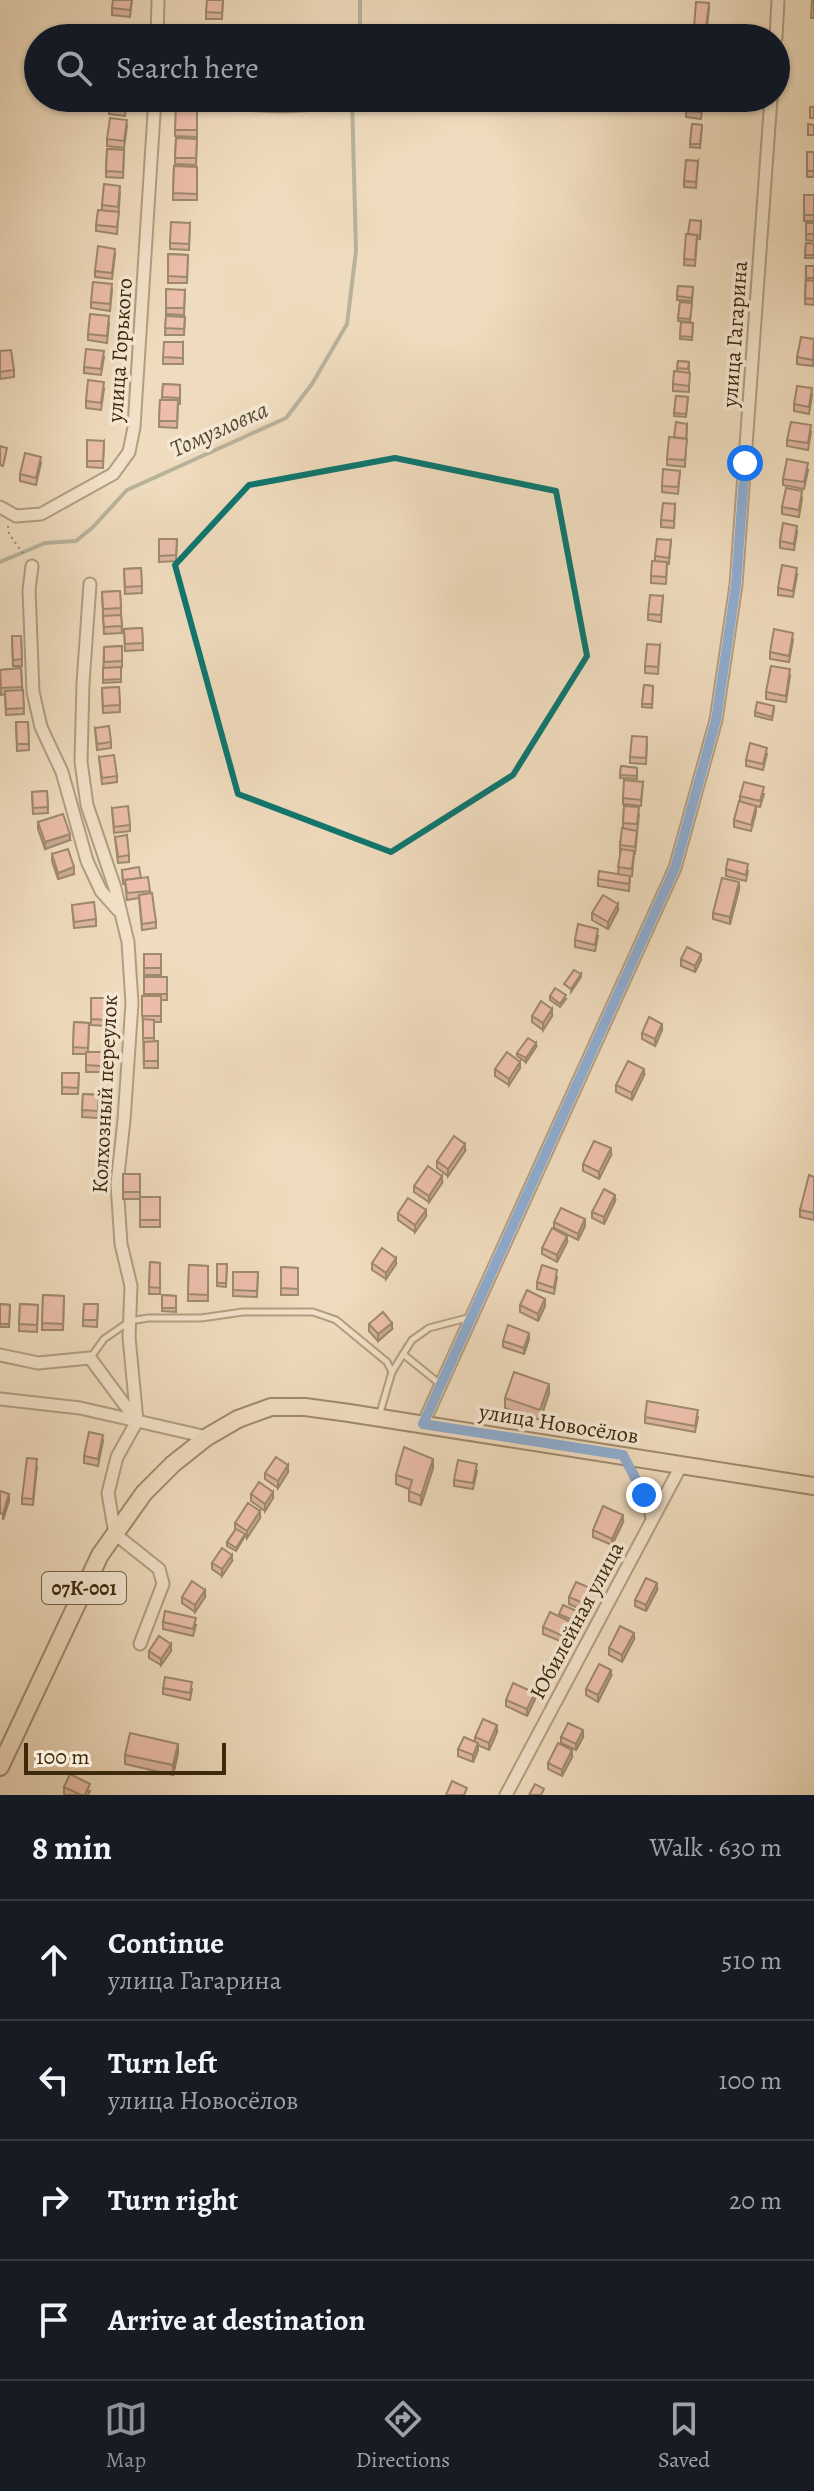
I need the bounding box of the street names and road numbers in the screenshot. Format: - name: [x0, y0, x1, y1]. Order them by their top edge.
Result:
- street label: улица Гагарина: [715, 259, 755, 409]
- street label: улица Горького: [100, 277, 140, 424]
- street label: Колхозный переулок: [85, 994, 125, 1194]
- street label: улица Новосёлов: [476, 1396, 641, 1451]
- street label: Юбилейная улица: [523, 1536, 631, 1705]
- road number: 07К-001: [42, 1572, 126, 1604]

